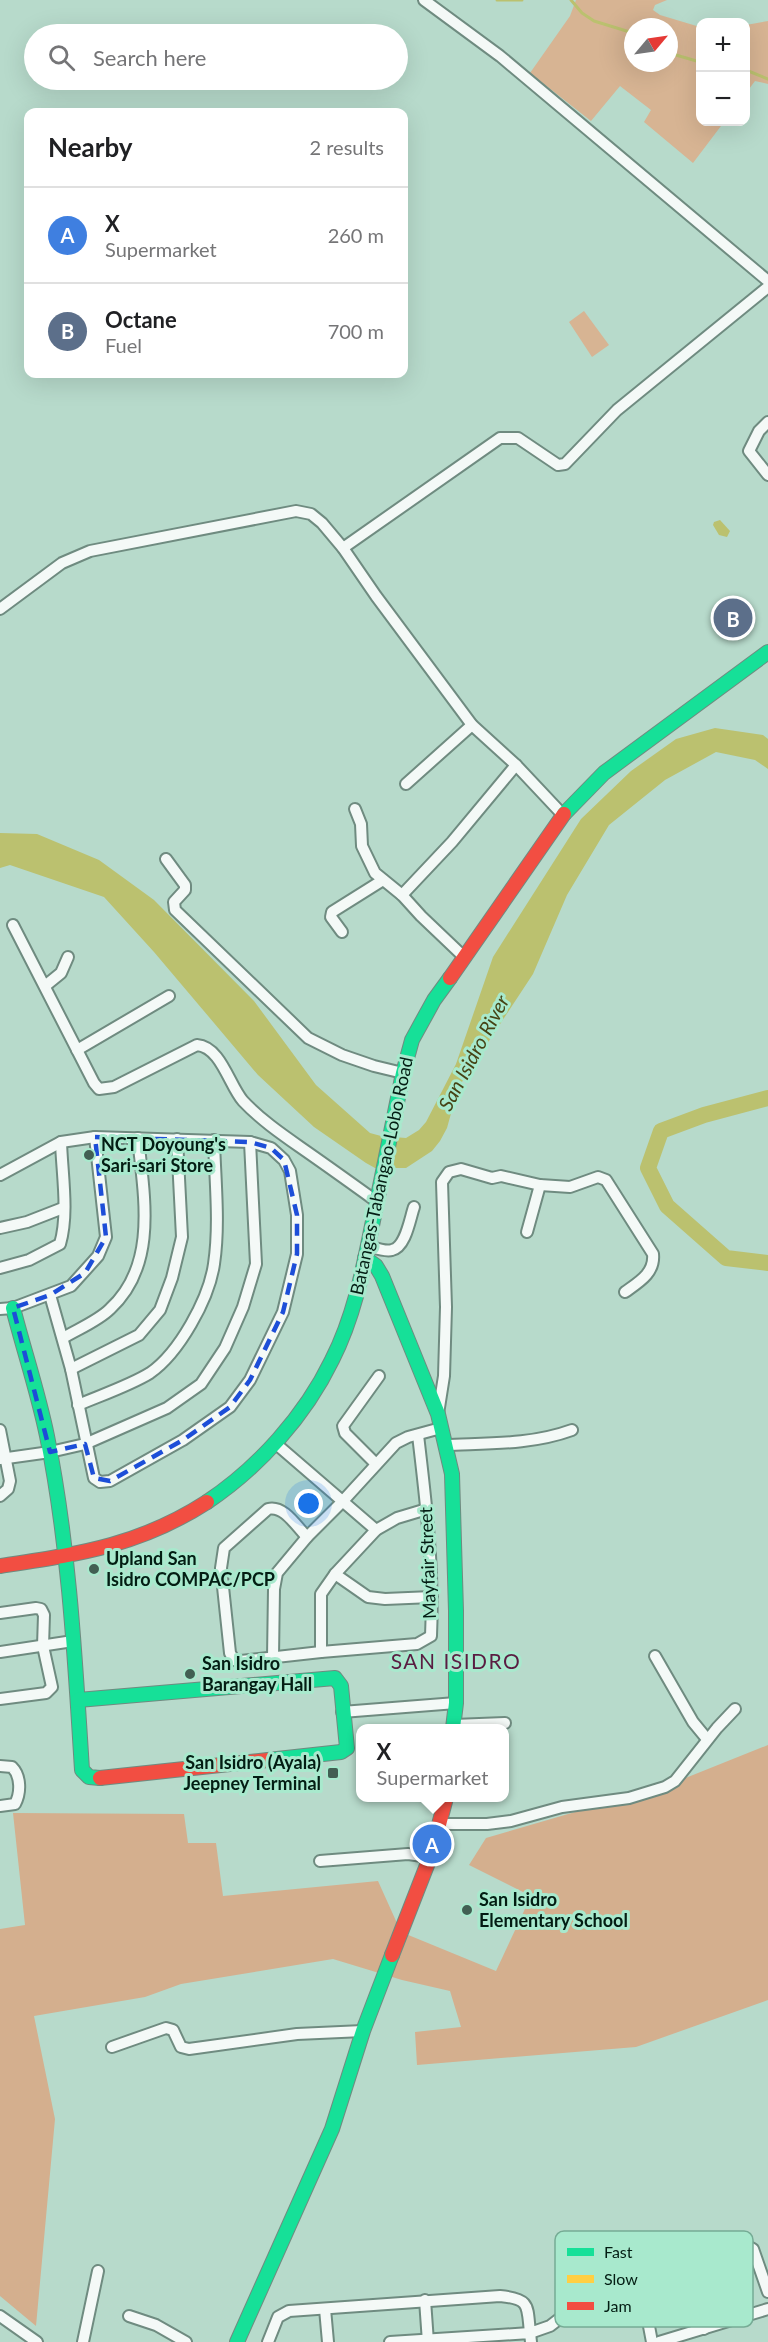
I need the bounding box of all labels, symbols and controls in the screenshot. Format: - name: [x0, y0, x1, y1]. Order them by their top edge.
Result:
- north arrow: [624, 18, 678, 72]
- map controls: [696, 18, 750, 126]
- button: +: [696, 18, 750, 72]
- search box: [24, 24, 408, 90]
- icon: search: [45, 41, 78, 74]
- text: Search here: [93, 44, 206, 71]
- button: −: [696, 72, 750, 126]
- text: Nearby: [48, 131, 133, 163]
- text: 2 results: [309, 135, 384, 159]
- text: X: [105, 210, 120, 237]
- text: A: [61, 223, 74, 247]
- text: 260 m: [328, 223, 384, 247]
- text: Supermarket: [105, 237, 217, 261]
- text: Octane: [105, 306, 177, 333]
- text: B: [61, 319, 74, 343]
- text: 700 m: [328, 319, 384, 343]
- text: Fuel: [105, 333, 142, 357]
- pin: B: [714, 596, 752, 640]
- water label: San Isidro River: [433, 990, 514, 1114]
- street label: Batangas-Tabangao-Lobo Road: [345, 1055, 417, 1297]
- place label: NCT Doyoung's Sari-sari Store: [101, 1133, 226, 1176]
- marker: NCT Doyoung's Sari-sari Store: [82, 1148, 96, 1162]
- your location: [294, 1489, 323, 1518]
- street label: Mayfair Street: [414, 1506, 440, 1619]
- place label: Upland San Isidro COMPAC/PCP: [106, 1547, 275, 1590]
- marker: Upland San Isidro COMPAC/PCP: [87, 1562, 101, 1576]
- district label: SAN ISIDRO: [391, 1648, 521, 1673]
- place label: San Isidro Barangay Hall: [202, 1652, 312, 1695]
- marker: San Isidro Barangay Hall: [183, 1667, 197, 1681]
- popup: [356, 1724, 509, 1802]
- text: X: [377, 1738, 391, 1765]
- place label: San Isidro (Ayala) Jeepney Terminal: [183, 1751, 321, 1794]
- text: Supermarket: [377, 1765, 488, 1789]
- marker: San Isidro (Ayala) Jeepney Terminal: [326, 1766, 340, 1780]
- pin: A: [412, 1822, 452, 1866]
- place label: San Isidro Elementary School: [479, 1888, 628, 1931]
- marker: San Isidro Elementary School: [460, 1903, 474, 1917]
- legend: [555, 2231, 753, 2327]
- text: Fast: [604, 2242, 633, 2261]
- text: Slow: [604, 2269, 638, 2288]
- text: Jam: [604, 2296, 632, 2315]

